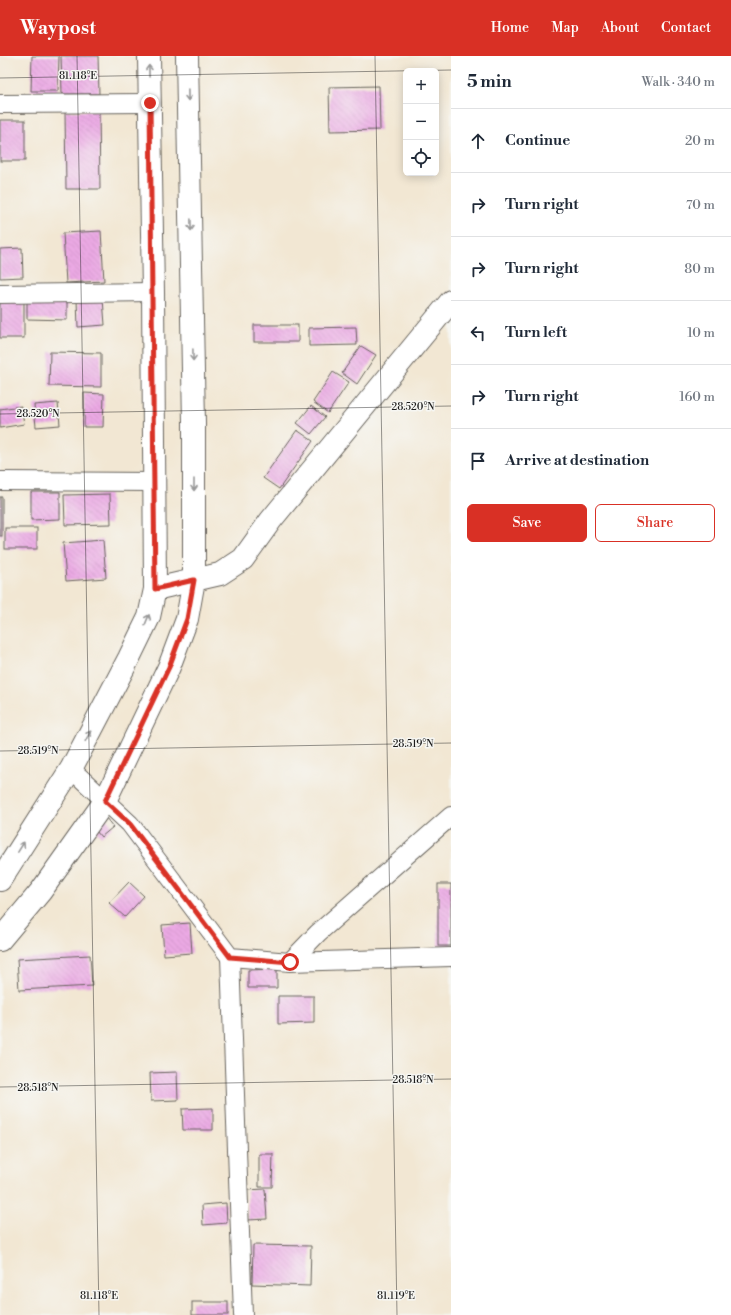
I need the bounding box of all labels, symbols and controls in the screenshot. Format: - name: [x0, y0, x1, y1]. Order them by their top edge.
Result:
- text: Waypost: [20, 16, 96, 40]
- text: Home: [491, 19, 529, 37]
- text: Map: [551, 19, 579, 37]
- text: About: [601, 19, 639, 37]
- text: Contact: [661, 19, 711, 37]
- one-way arrow: [146, 65, 153, 78]
- map controls: [403, 68, 439, 176]
- button: +: [403, 68, 439, 104]
- text: 81.118°E: [59, 70, 97, 82]
- text: 5 min: [467, 71, 512, 93]
- text: Walk · 340 m: [642, 74, 715, 90]
- one-way arrow: [184, 88, 192, 101]
- route end: [141, 94, 159, 112]
- button: −: [403, 104, 439, 140]
- icon: ahead: [467, 130, 489, 152]
- text: Continue: [505, 131, 570, 150]
- text: 20 m: [685, 133, 715, 149]
- button: locate: [403, 140, 439, 176]
- icon: right: [467, 194, 489, 216]
- text: Turn right: [505, 195, 579, 214]
- text: 70 m: [686, 197, 715, 213]
- one-way arrow: [187, 218, 195, 231]
- icon: right: [467, 258, 489, 280]
- text: Turn right: [505, 259, 579, 278]
- text: 80 m: [684, 261, 715, 277]
- icon: left: [467, 322, 489, 344]
- text: Turn left: [505, 323, 567, 342]
- text: 10 m: [687, 325, 715, 341]
- one-way arrow: [189, 348, 197, 361]
- icon: right: [467, 386, 489, 408]
- text: Turn right: [505, 387, 579, 406]
- text: 160 m: [679, 389, 715, 405]
- text: 28.520°N: [392, 401, 435, 413]
- text: 28.520°N: [17, 408, 60, 420]
- icon: arrive: [467, 450, 489, 472]
- text: Arrive at destination: [505, 451, 649, 470]
- one-way arrow: [190, 478, 198, 491]
- button: Save: [467, 504, 587, 542]
- button: Share: [595, 504, 715, 542]
- one-way arrow: [143, 614, 151, 626]
- one-way arrow: [85, 730, 93, 742]
- text: 28.519°N: [393, 738, 434, 750]
- text: 28.519°N: [18, 745, 59, 757]
- one-way arrow: [17, 842, 26, 853]
- route start: [281, 953, 299, 971]
- text: 28.518°N: [393, 1074, 434, 1086]
- text: 28.518°N: [18, 1082, 59, 1094]
- text: 81.118°E: [80, 1290, 118, 1302]
- text: 81.119°E: [377, 1290, 415, 1302]

